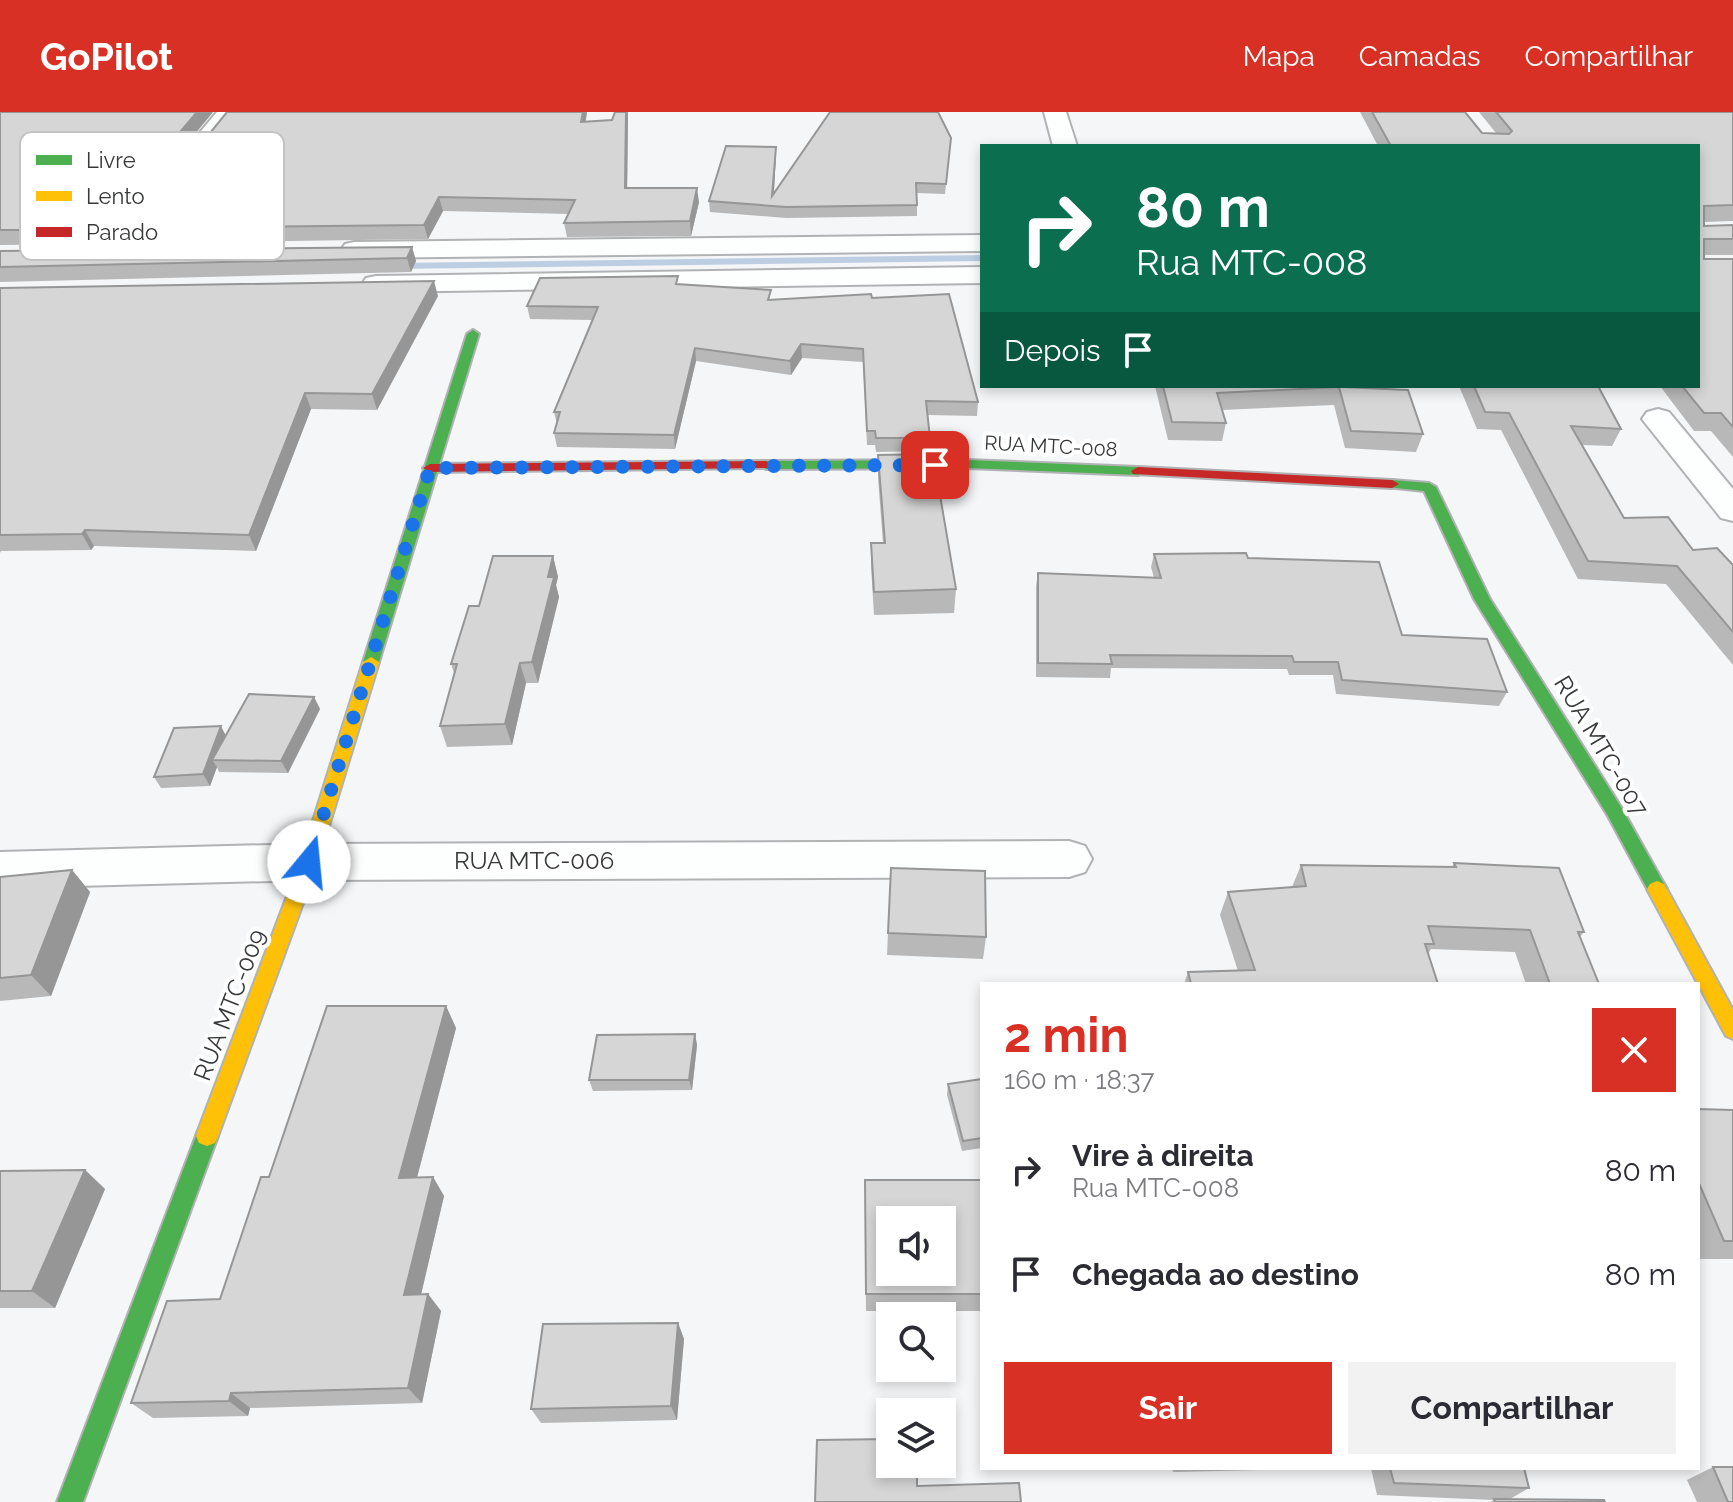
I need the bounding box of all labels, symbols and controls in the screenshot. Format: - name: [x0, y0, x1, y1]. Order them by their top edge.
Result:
- text: GoPilot: [40, 34, 173, 79]
- text: Mapa: [1243, 40, 1315, 73]
- text: Camadas: [1359, 40, 1481, 73]
- text: Compartilhar: [1525, 40, 1693, 73]
- legend: [20, 132, 284, 260]
- text: Livre: [86, 147, 136, 173]
- text: 80 m: [1136, 174, 1270, 240]
- icon: right: [1004, 176, 1108, 280]
- text: Lento: [86, 183, 144, 209]
- text: Parado: [86, 219, 158, 245]
- text: Rua MTC-008: [1136, 241, 1367, 283]
- icon: arrive: [1116, 328, 1160, 372]
- text: Depois: [1004, 333, 1100, 368]
- pin: [901, 431, 969, 499]
- street label: RUA MTC-008: [984, 431, 1118, 461]
- icon: arrive: [913, 443, 957, 487]
- street label: RUA MTC-007: [1548, 670, 1655, 821]
- position arrow: [267, 820, 351, 904]
- street label: RUA MTC-006: [454, 846, 614, 875]
- street label: RUA MTC-009: [187, 925, 272, 1085]
- text: 2 min: [1004, 1007, 1129, 1063]
- button: close: [1592, 1008, 1676, 1092]
- text: 160 m · 18:37: [1004, 1065, 1155, 1095]
- text: Vire à direita: [1072, 1138, 1254, 1173]
- icon: right: [1004, 1148, 1048, 1192]
- text: 80 m: [1605, 1153, 1676, 1188]
- text: Rua MTC-008: [1072, 1173, 1239, 1203]
- map controls: [876, 1206, 956, 1478]
- button: sound: [876, 1206, 956, 1286]
- icon: arrive: [1004, 1252, 1048, 1296]
- text: Chegada ao destino: [1072, 1257, 1359, 1292]
- text: 80 m: [1605, 1257, 1676, 1292]
- button: search: [876, 1302, 956, 1382]
- button: Sair: [1004, 1362, 1332, 1454]
- button: Compartilhar: [1348, 1362, 1676, 1454]
- button: layers: [876, 1398, 956, 1478]

